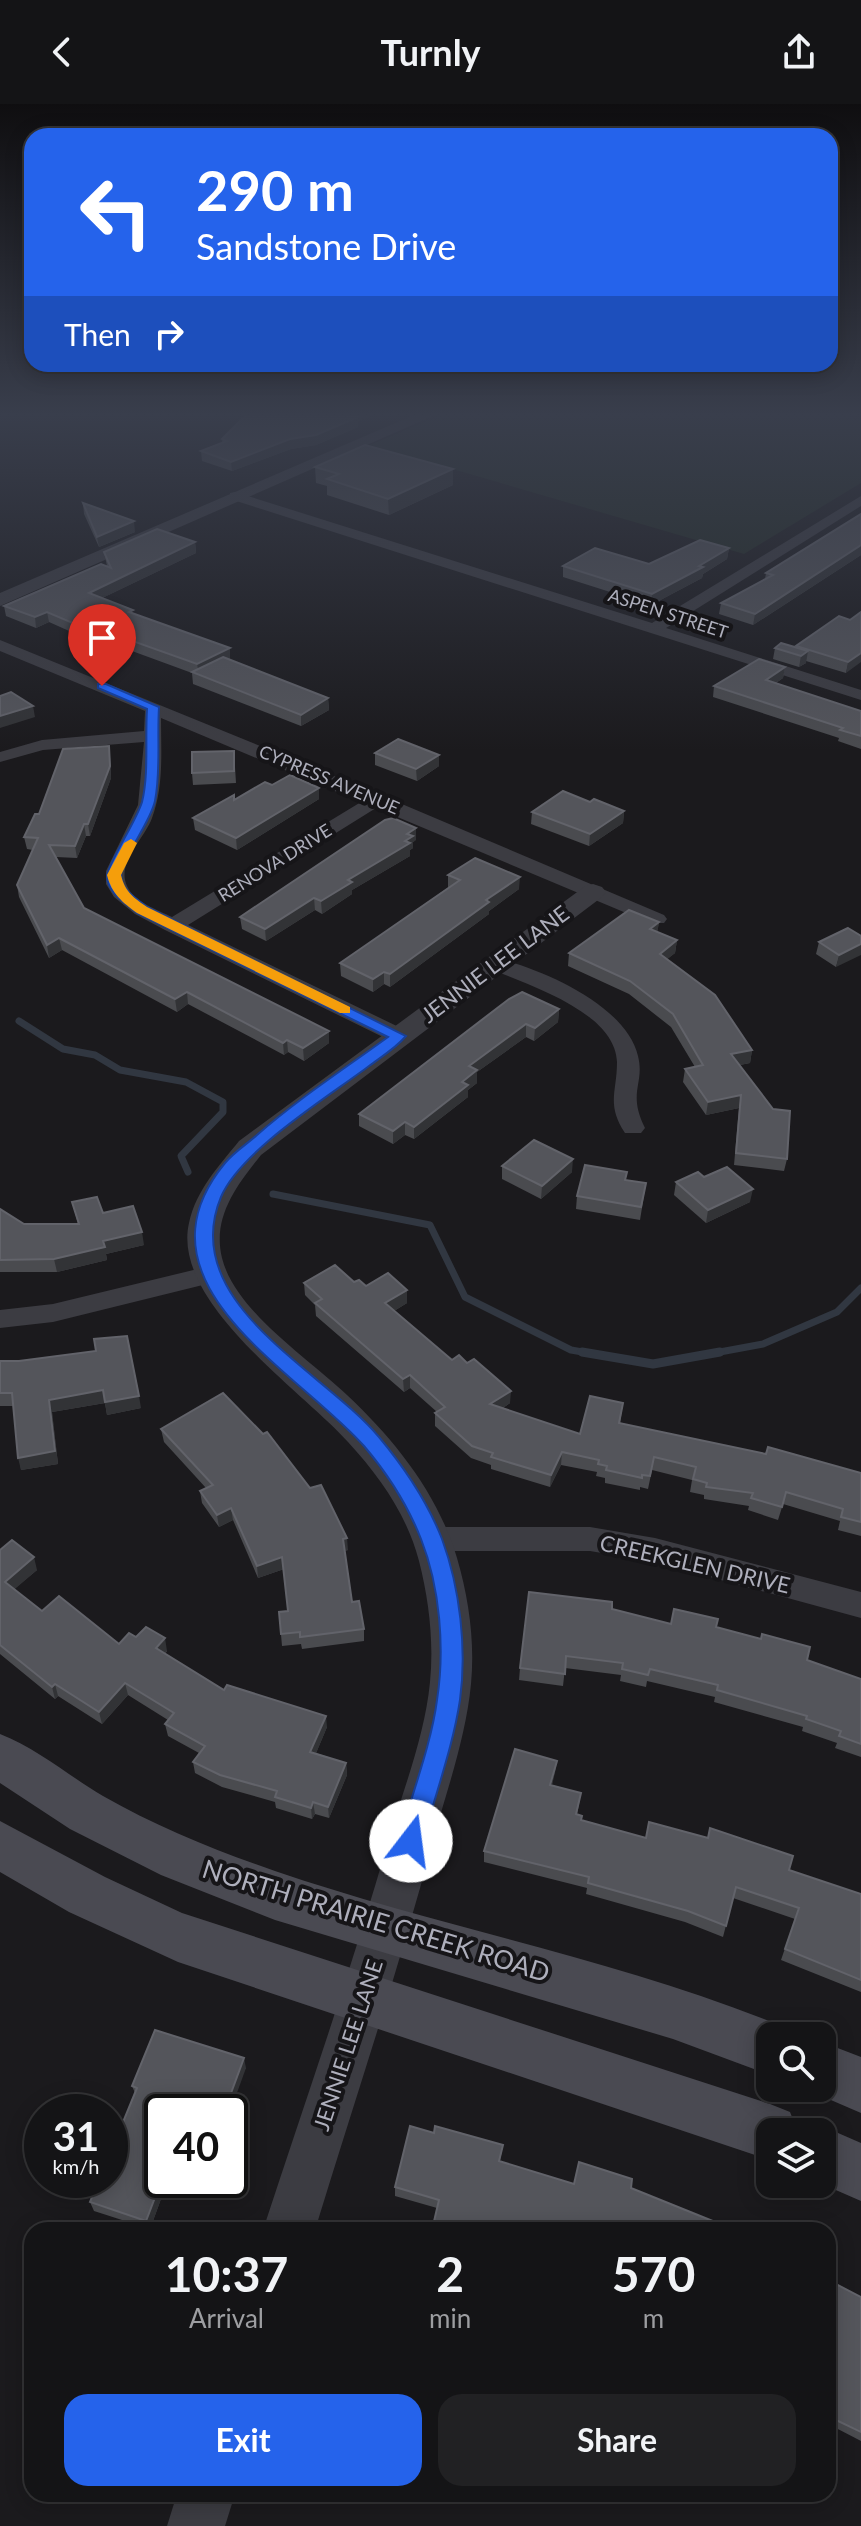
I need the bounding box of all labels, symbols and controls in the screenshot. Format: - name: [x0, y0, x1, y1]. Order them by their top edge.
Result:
- icon: back: [40, 30, 84, 74]
- text: Turnly: [380, 30, 481, 74]
- icon: share: [777, 30, 821, 74]
- text: 290 m: [196, 156, 354, 223]
- icon: left: [64, 160, 168, 264]
- text: Sandstone Drive: [196, 224, 456, 268]
- icon: right: [147, 312, 191, 356]
- text: Then: [64, 316, 131, 352]
- street label: ASPEN STREET: [606, 583, 731, 643]
- pin: [68, 604, 136, 686]
- icon: arrive: [80, 616, 124, 660]
- street label: CYPRESS AVENUE: [256, 740, 403, 819]
- street label: RENOVA DRIVE: [214, 819, 335, 906]
- street label: JENNIE LEE LANE: [415, 899, 574, 1028]
- street label: CREEKGLEN DRIVE: [597, 1529, 793, 1599]
- position arrow: [369, 1799, 453, 1883]
- street label: NORTH PRAIRIE CREEK ROAD: [199, 1852, 554, 1988]
- street label: JENNIE LEE LANE: [307, 1956, 388, 2134]
- map controls: [756, 2022, 836, 2198]
- button: search: [756, 2022, 836, 2102]
- speed limit sign: 40: [144, 2094, 248, 2198]
- text: 31: [53, 2112, 99, 2160]
- button: layers: [756, 2118, 836, 2198]
- text: km/h: [53, 2154, 99, 2178]
- text: 10:37: [165, 2245, 288, 2302]
- text: 2: [436, 2245, 464, 2302]
- text: 570: [612, 2245, 695, 2302]
- text: Arrival: [189, 2302, 264, 2334]
- text: min: [429, 2302, 471, 2334]
- text: m: [643, 2302, 664, 2334]
- button: Exit: [64, 2394, 422, 2486]
- button: Share: [438, 2394, 796, 2486]

